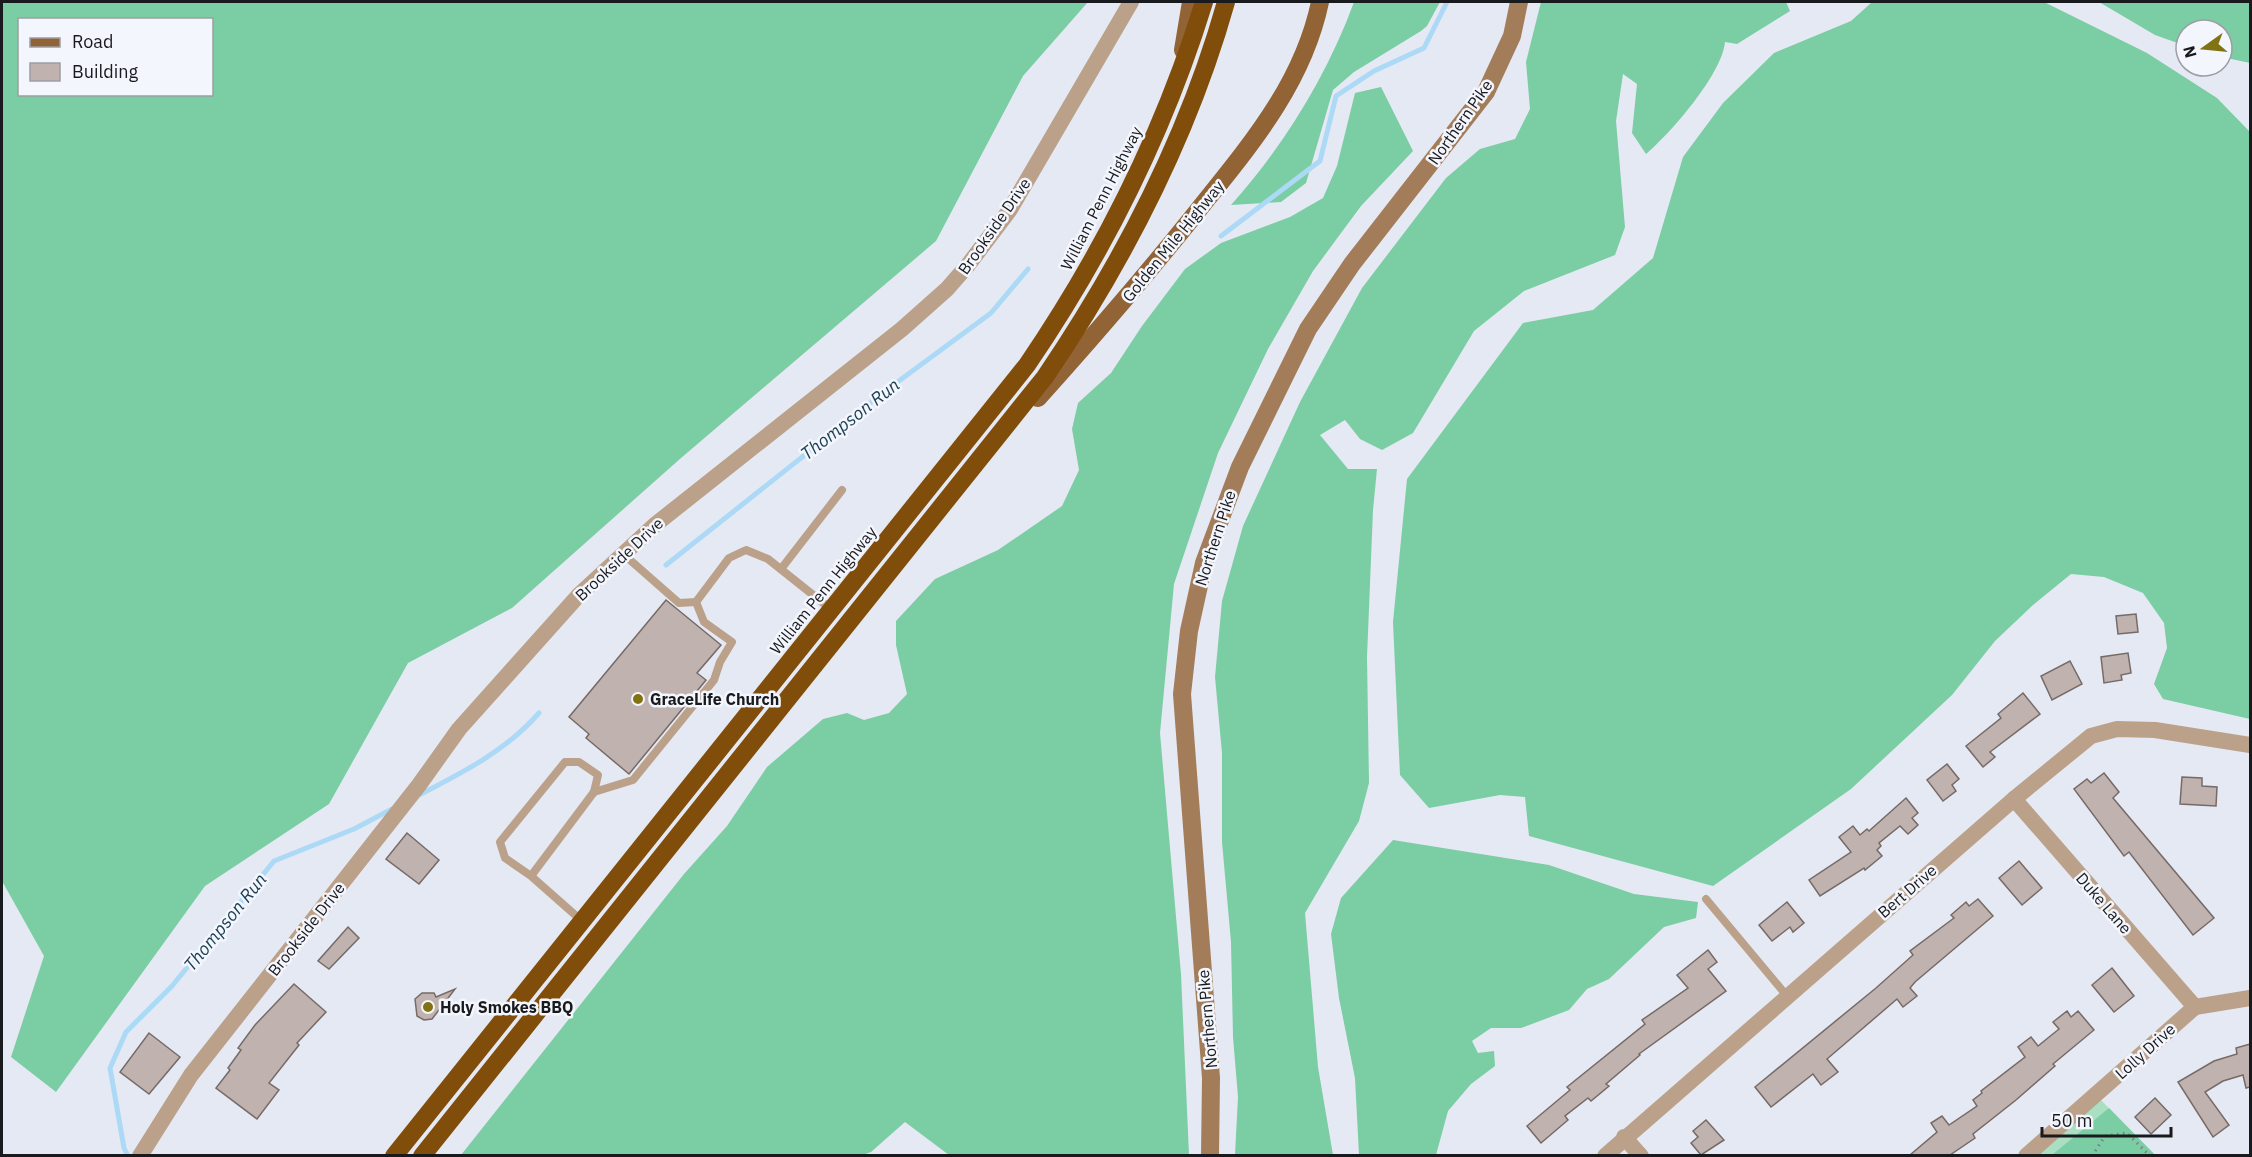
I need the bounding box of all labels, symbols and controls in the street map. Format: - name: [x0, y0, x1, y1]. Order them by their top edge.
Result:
- legend: [18, 18, 213, 96]
- north arrow: [2174, 18, 2234, 78]
- text: Road: [72, 30, 113, 53]
- text: N: [2178, 44, 2201, 60]
- text: Building: [72, 60, 139, 83]
- street label: Northern Pike: [1423, 76, 1497, 168]
- street label: William Penn Highway: [1056, 123, 1146, 273]
- street label: Brookside Drive: [953, 174, 1035, 278]
- street label: Golden Mile Highway: [1118, 176, 1228, 306]
- water label: Thompson Run: [796, 373, 904, 465]
- street label: Northern Pike: [1190, 488, 1240, 588]
- street label: Brookside Drive: [571, 513, 667, 605]
- street label: William Penn Highway: [765, 522, 881, 658]
- place label: GraceLife Church: [650, 689, 779, 709]
- marker: GraceLife Church: [631, 692, 645, 706]
- street label: Bert Drive: [1873, 860, 1941, 922]
- water label: Thompson Run: [178, 868, 272, 976]
- street label: Duke Lane: [2072, 868, 2136, 938]
- street label: Brookside Drive: [263, 878, 349, 980]
- street label: Northern Pike: [1193, 969, 1221, 1069]
- place label: Holy Smokes BBQ: [440, 997, 573, 1017]
- marker: Holy Smokes BBQ: [421, 1000, 435, 1014]
- street label: Lolly Drive: [2111, 1019, 2179, 1083]
- scale bar: [2042, 1100, 2171, 1138]
- text: 50 m: [2051, 1109, 2093, 1132]

